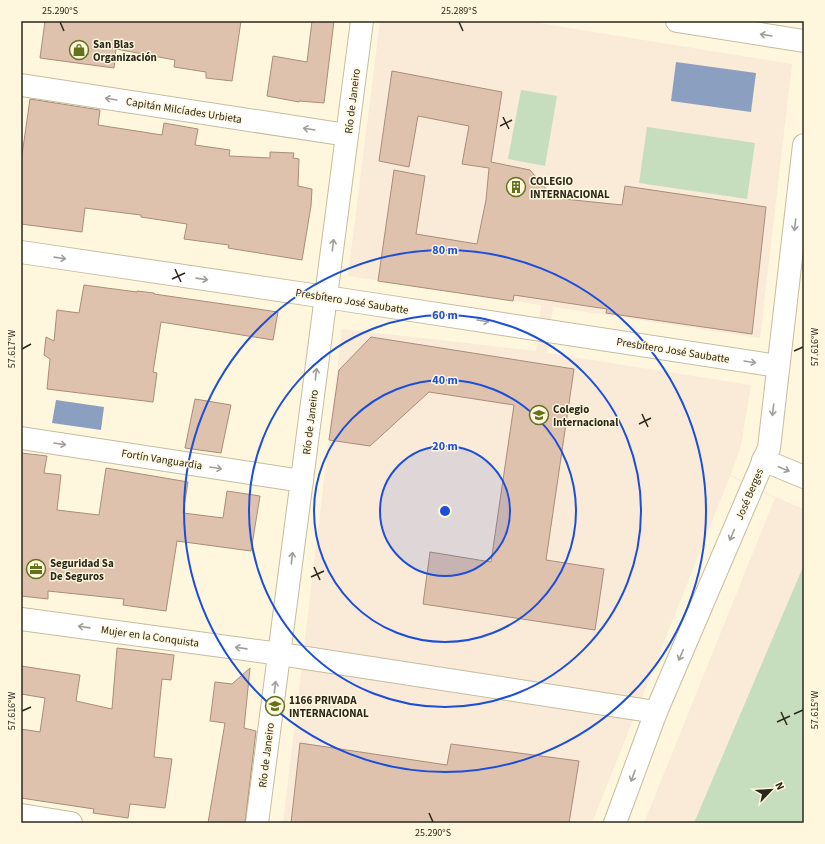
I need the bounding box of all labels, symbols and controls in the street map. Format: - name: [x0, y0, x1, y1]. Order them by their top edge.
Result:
- text: 25.290°S: [42, 4, 78, 18]
- text: 25.289°S: [441, 4, 477, 18]
- one-way arrow: [759, 31, 772, 39]
- place label: San Blas Organización: [93, 37, 157, 65]
- shop icon: San Blas Organización: [68, 39, 90, 61]
- street label: Río de Janeiro: [341, 68, 364, 135]
- street label: Capitán Milcíades Urbieta: [125, 94, 243, 127]
- one-way arrow: [105, 95, 118, 103]
- one-way arrow: [302, 125, 315, 133]
- place label: COLEGIO INTERNACIONAL: [530, 174, 610, 202]
- building icon: COLEGIO INTERNACIONAL: [505, 176, 527, 198]
- one-way arrow: [791, 218, 798, 231]
- one-way arrow: [329, 239, 337, 252]
- text: 80 m: [432, 242, 458, 259]
- one-way arrow: [53, 254, 66, 262]
- one-way arrow: [195, 275, 208, 283]
- street label: Presbítero José Saubatte: [294, 285, 410, 318]
- text: 60 m: [432, 307, 458, 324]
- one-way arrow: [476, 317, 489, 325]
- text: 57.616°W: [808, 328, 822, 366]
- text: 57.617°W: [5, 330, 19, 368]
- street label: Presbítero José Saubatte: [615, 334, 731, 367]
- one-way arrow: [743, 358, 756, 366]
- one-way arrow: [312, 368, 320, 381]
- text: 40 m: [432, 372, 458, 389]
- street label: Río de Janeiro: [299, 389, 322, 456]
- place label: Colegio Internacional: [553, 402, 619, 430]
- one-way arrow: [769, 403, 777, 416]
- school or university icon: Colegio Internacional: [528, 404, 550, 426]
- text: 20 m: [432, 438, 458, 455]
- one-way arrow: [53, 440, 66, 448]
- street label: Fortín Vanguardia: [120, 446, 204, 473]
- one-way arrow: [209, 464, 222, 472]
- one-way arrow: [777, 465, 789, 473]
- street label: José Berges: [732, 466, 767, 522]
- centre of rings: [438, 504, 452, 518]
- one-way arrow: [727, 529, 735, 541]
- one-way arrow: [288, 552, 296, 565]
- place label: Seguridad Sa De Seguros: [50, 556, 114, 584]
- office icon: Seguridad Sa De Seguros: [25, 558, 47, 580]
- street label: Mujer en la Conquista: [100, 622, 200, 651]
- one-way arrow: [78, 623, 91, 631]
- one-way arrow: [235, 644, 248, 652]
- one-way arrow: [677, 648, 684, 660]
- one-way arrow: [271, 681, 279, 694]
- text: 57.615°W: [808, 691, 822, 729]
- text: 57.616°W: [5, 692, 19, 730]
- place label: 1166 PRIVADA INTERNACIONAL: [289, 693, 369, 721]
- school or university icon: 1166 PRIVADA INTERNACIONAL: [264, 695, 286, 717]
- street label: Río de Janeiro: [255, 722, 278, 789]
- one-way arrow: [629, 769, 636, 782]
- north arrow: [751, 770, 791, 810]
- text: N: [771, 779, 788, 792]
- text: 25.290°S: [415, 826, 451, 840]

